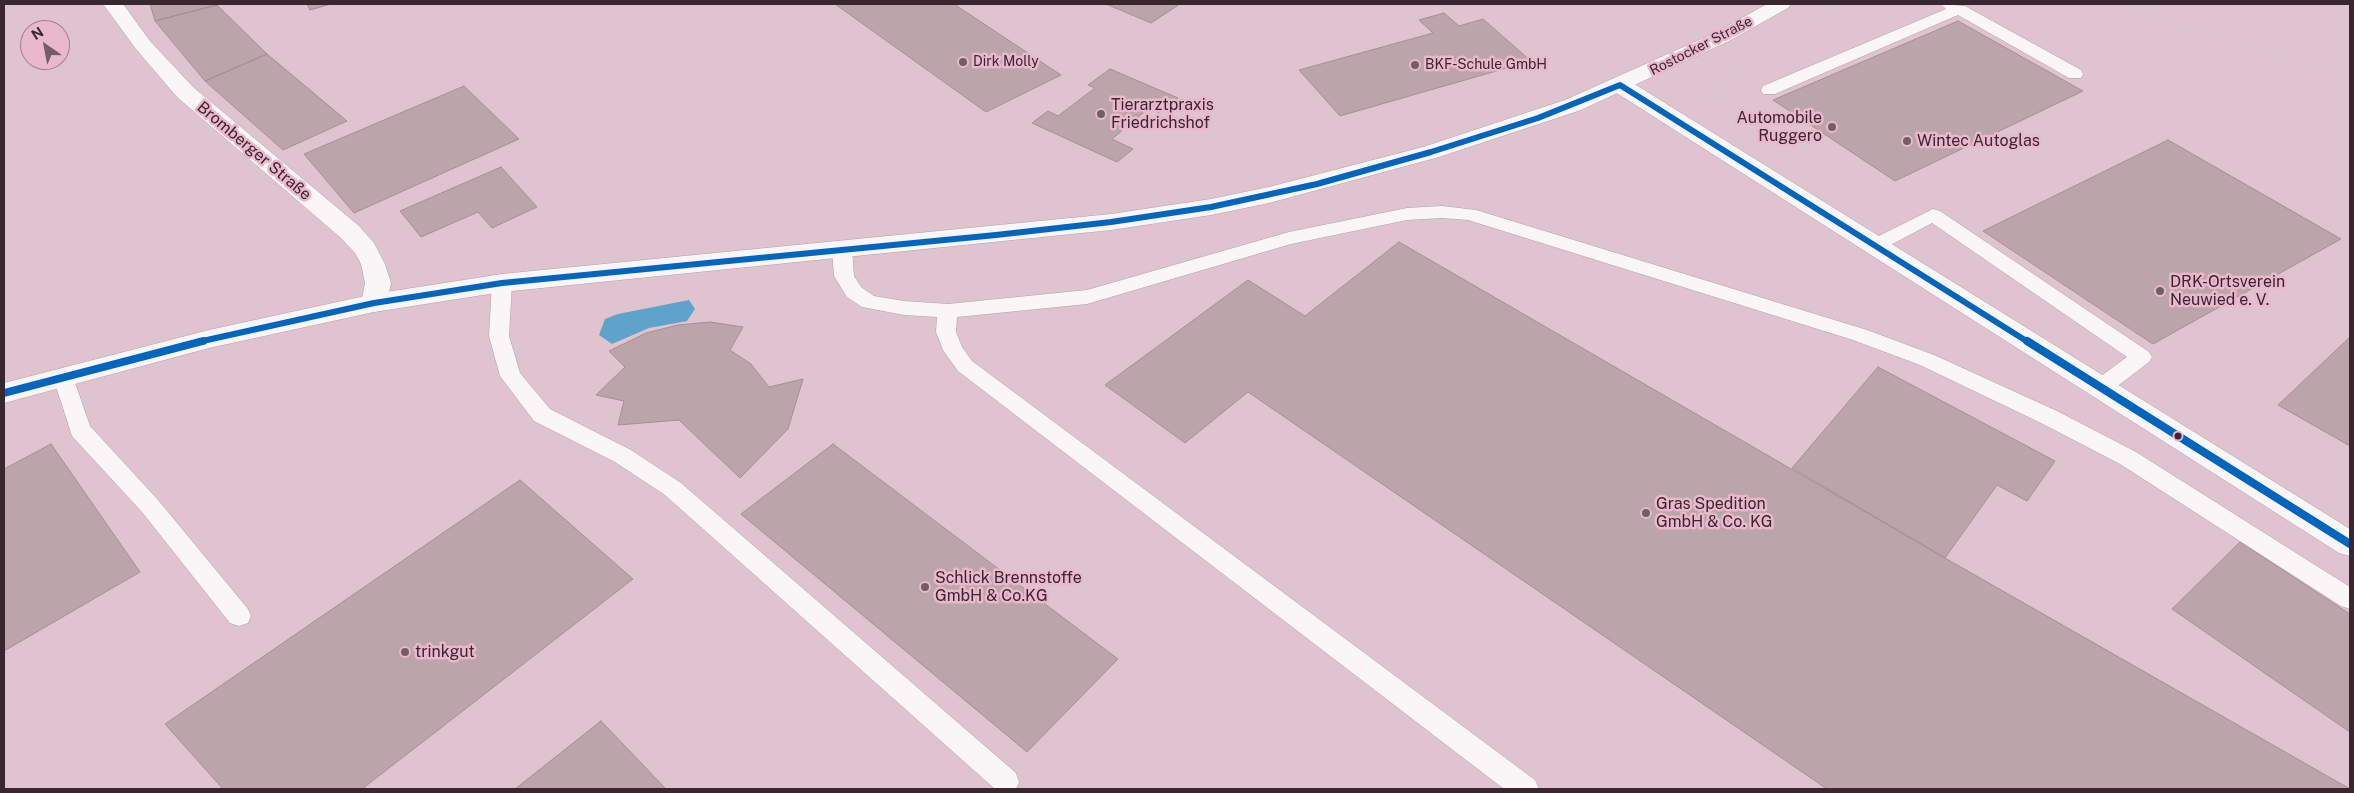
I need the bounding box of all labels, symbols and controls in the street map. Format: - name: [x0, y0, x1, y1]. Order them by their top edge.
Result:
- street label: Rostocker Straße: [1647, 13, 1755, 79]
- north arrow: [20, 20, 70, 70]
- text: N: [28, 24, 46, 43]
- place label: Dirk Molly: [973, 54, 1039, 70]
- marker: Dirk Molly: [957, 56, 969, 68]
- place label: BKF-Schule GmbH: [1425, 57, 1547, 73]
- marker: BKF-Schule GmbH: [1409, 59, 1421, 71]
- place label: Tierarztpraxis Friedrichshof: [1111, 95, 1214, 133]
- street label: Bromberger Straße: [193, 98, 315, 204]
- marker: Tierarztpraxis Friedrichshof: [1095, 108, 1107, 120]
- place label: Automobile Ruggero: [1736, 108, 1822, 146]
- marker: Automobile Ruggero: [1826, 121, 1838, 133]
- place label: Wintec Autoglas: [1917, 131, 2040, 151]
- marker: Wintec Autoglas: [1901, 135, 1913, 147]
- place label: DRK-Ortsverein Neuwied e. V.: [2170, 272, 2285, 310]
- marker: DRK-Ortsverein Neuwied e. V.: [2154, 285, 2166, 297]
- unlabelled marker: [2173, 431, 2183, 441]
- place label: Gras Spedition GmbH & Co. KG: [1656, 494, 1773, 532]
- marker: Gras Spedition GmbH & Co. KG: [1640, 507, 1652, 519]
- place label: Schlick Brennstoffe GmbH & Co.KG: [935, 568, 1082, 606]
- marker: Schlick Brennstoffe GmbH & Co.KG: [919, 581, 931, 593]
- place label: trinkgut: [415, 642, 475, 662]
- marker: trinkgut: [399, 646, 411, 658]

